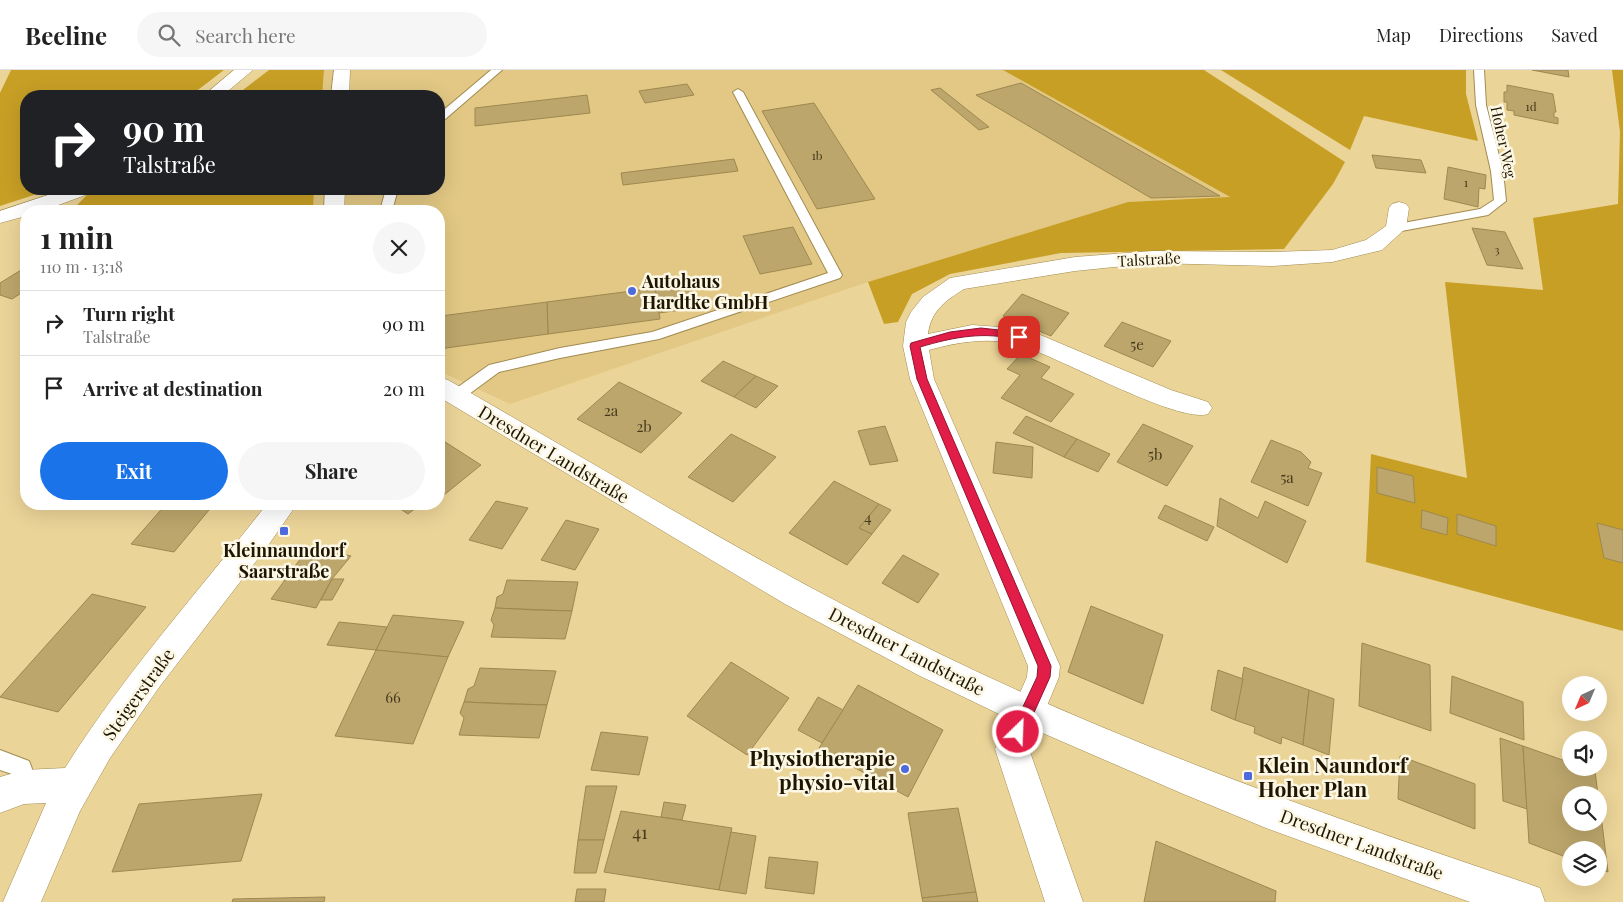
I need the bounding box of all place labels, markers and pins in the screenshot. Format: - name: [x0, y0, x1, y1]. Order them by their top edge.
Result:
- place label: Autohaus Hardtke GmbH: [641, 269, 768, 314]
- marker: Autohaus Hardtke GmbH: [626, 285, 638, 297]
- pin: [998, 316, 1040, 358]
- marker: Kleinnaundorf Saarstraße: [278, 525, 290, 537]
- place label: Kleinnaundorf Saarstraße: [223, 538, 347, 583]
- place label: Physiotherapie physio-vital: [749, 743, 895, 795]
- place label: Klein Naundorf Hoher Plan: [1258, 750, 1410, 802]
- marker: Physiotherapie physio-vital: [899, 763, 911, 775]
- marker: Klein Naundorf Hoher Plan: [1242, 770, 1254, 782]

